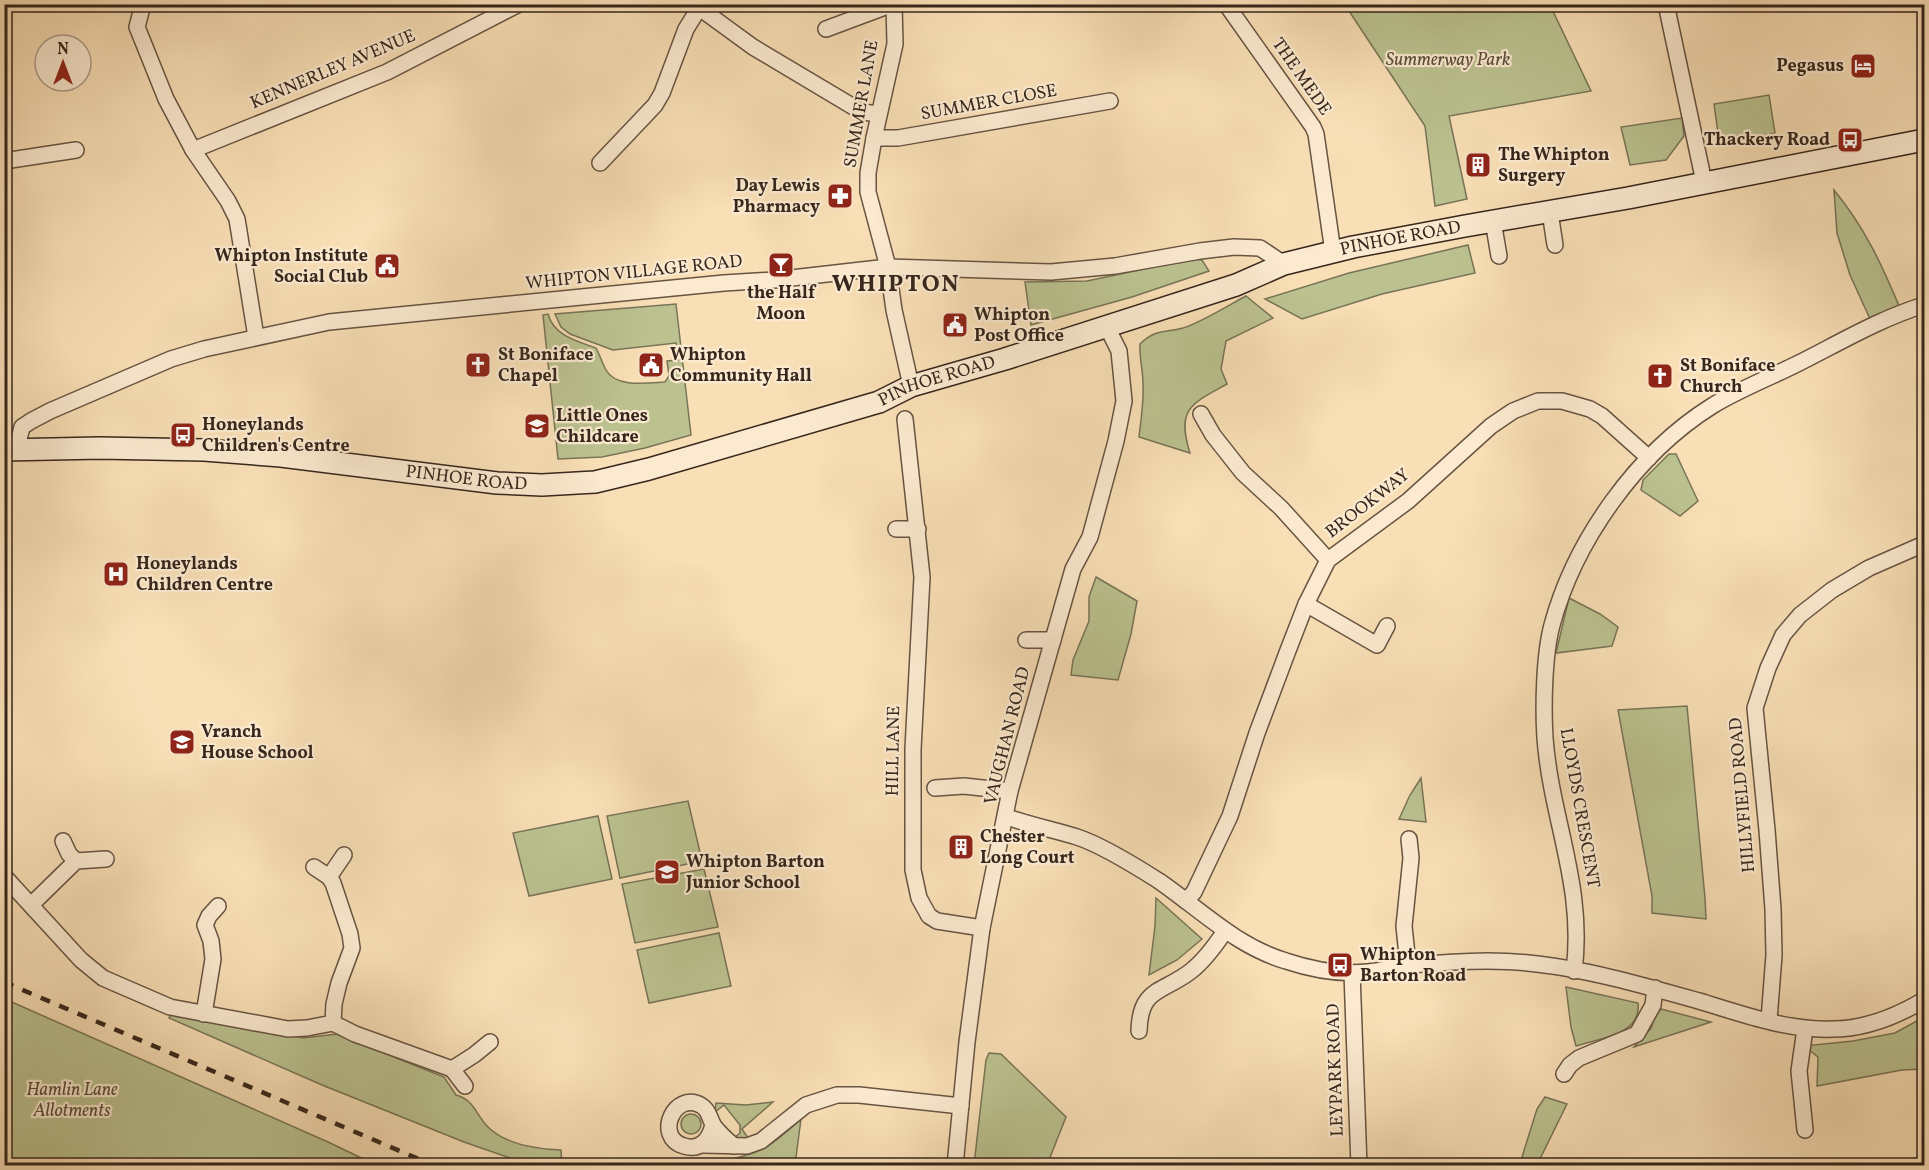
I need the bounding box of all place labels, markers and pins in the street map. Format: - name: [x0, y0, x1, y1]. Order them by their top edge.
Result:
- hotel icon: Pegasus: [1848, 51, 1878, 81]
- place label: Pegasus: [1776, 54, 1844, 79]
- bus stop icon: Thackery Road: [1835, 125, 1865, 155]
- place label: Thackery Road: [1704, 128, 1830, 153]
- place label: The Whipton Surgery: [1498, 143, 1610, 189]
- building icon: The Whipton Surgery: [1463, 150, 1493, 180]
- place label: Day Lewis Pharmacy: [733, 174, 820, 220]
- pharmacy icon: Day Lewis Pharmacy: [825, 181, 855, 211]
- place label: Whipton Institute Social Club: [215, 244, 368, 290]
- bar icon: the Half Moon: [766, 250, 796, 280]
- public building icon: Whipton Institute Social Club: [372, 251, 402, 281]
- place label: the Half Moon: [747, 281, 817, 327]
- place label: Whipton Post Office: [974, 303, 1064, 349]
- public building icon: Whipton Post Office: [940, 310, 970, 340]
- place label: St Boniface Chapel: [498, 343, 593, 389]
- place label: Whipton Community Hall: [670, 343, 812, 389]
- church icon: St Boniface Chapel: [463, 350, 493, 380]
- public building icon: Whipton Community Hall: [636, 350, 666, 380]
- place label: St Boniface Church: [1680, 354, 1775, 400]
- church icon: St Boniface Church: [1645, 361, 1675, 391]
- place label: Little Ones Childcare: [556, 404, 648, 450]
- school or university icon: Little Ones Childcare: [522, 411, 552, 441]
- place label: Honeylands Children's Centre: [202, 413, 350, 459]
- bus stop icon: Honeylands Children's Centre: [168, 420, 198, 450]
- place label: Honeylands Children Centre: [136, 552, 273, 598]
- hospital icon: Honeylands Children Centre: [101, 559, 131, 589]
- place label: Vranch House School: [201, 720, 314, 766]
- school or university icon: Vranch House School: [167, 727, 197, 757]
- place label: Chester Long Court: [980, 825, 1075, 871]
- building icon: Chester Long Court: [946, 832, 976, 862]
- place label: Whipton Barton Junior School: [685, 850, 825, 896]
- school or university icon: Whipton Barton Junior School: [652, 857, 682, 887]
- place label: Whipton Barton Road: [1360, 943, 1466, 989]
- bus stop icon: Whipton Barton Road: [1325, 950, 1355, 980]

